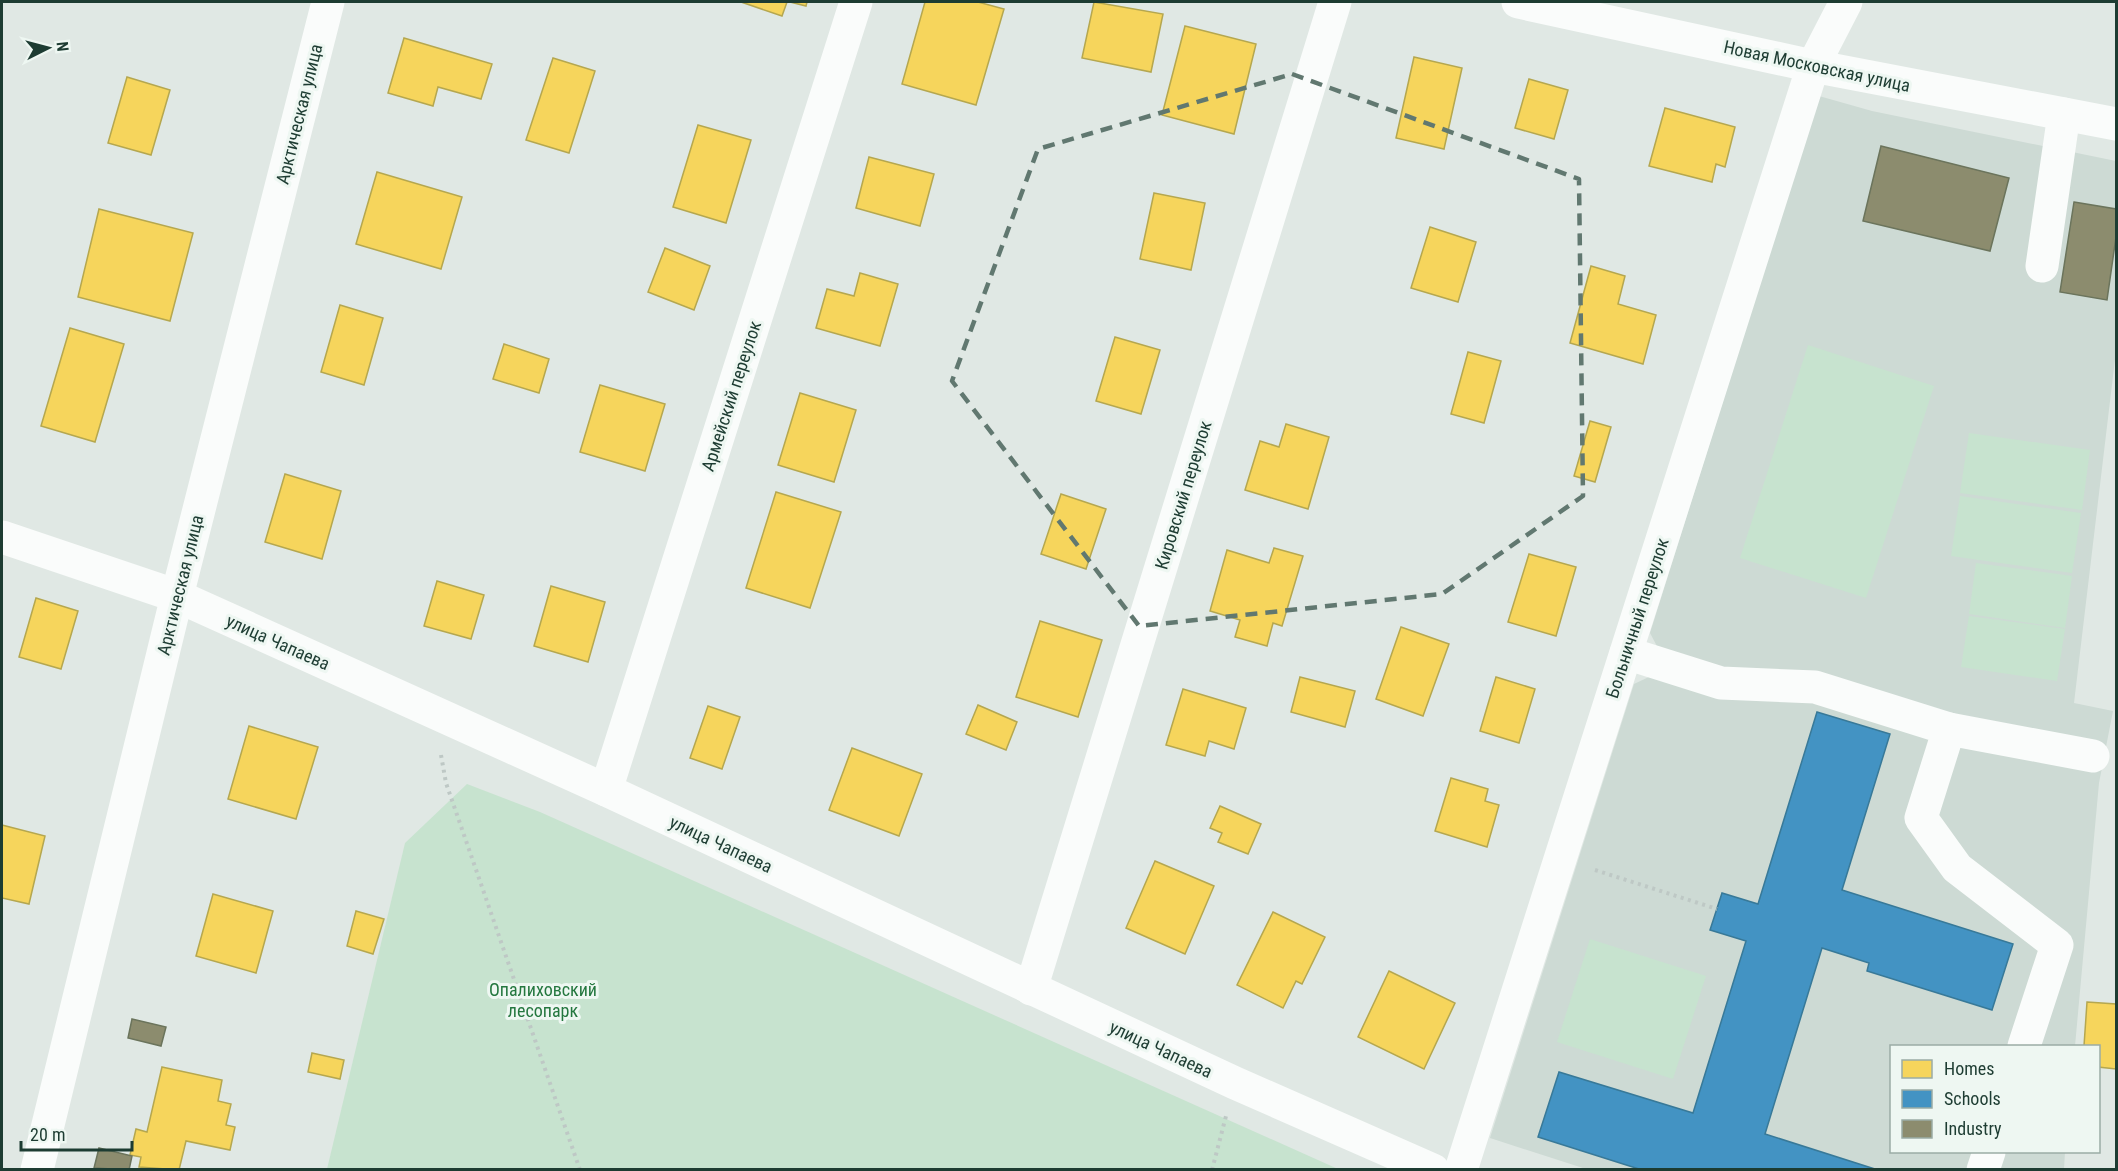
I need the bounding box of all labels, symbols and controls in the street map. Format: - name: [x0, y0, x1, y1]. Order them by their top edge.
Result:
- north arrow: [18, 18, 78, 78]
- street label: Новая Московская улица: [1722, 36, 1912, 96]
- text: N: [52, 41, 72, 52]
- street label: Арктическая улица: [271, 42, 327, 186]
- street label: Армейский переулок: [697, 318, 765, 474]
- street label: Кировский переулок: [1150, 418, 1216, 572]
- street label: Арктическая улица: [152, 513, 208, 657]
- street label: Больничный переулок: [1601, 535, 1673, 701]
- street label: улица Чапаева: [223, 610, 333, 674]
- street label: улица Чапаева: [666, 811, 776, 877]
- park label: Опалиховский лесопарк: [489, 979, 597, 1021]
- street label: улица Чапаева: [1106, 1016, 1216, 1082]
- legend: [1890, 1045, 2100, 1153]
- text: Homes: [1944, 1058, 1994, 1079]
- text: Schools: [1944, 1088, 2001, 1109]
- scale bar: [21, 1114, 132, 1152]
- text: Industry: [1944, 1118, 2002, 1139]
- text: 20 m: [30, 1124, 65, 1145]

